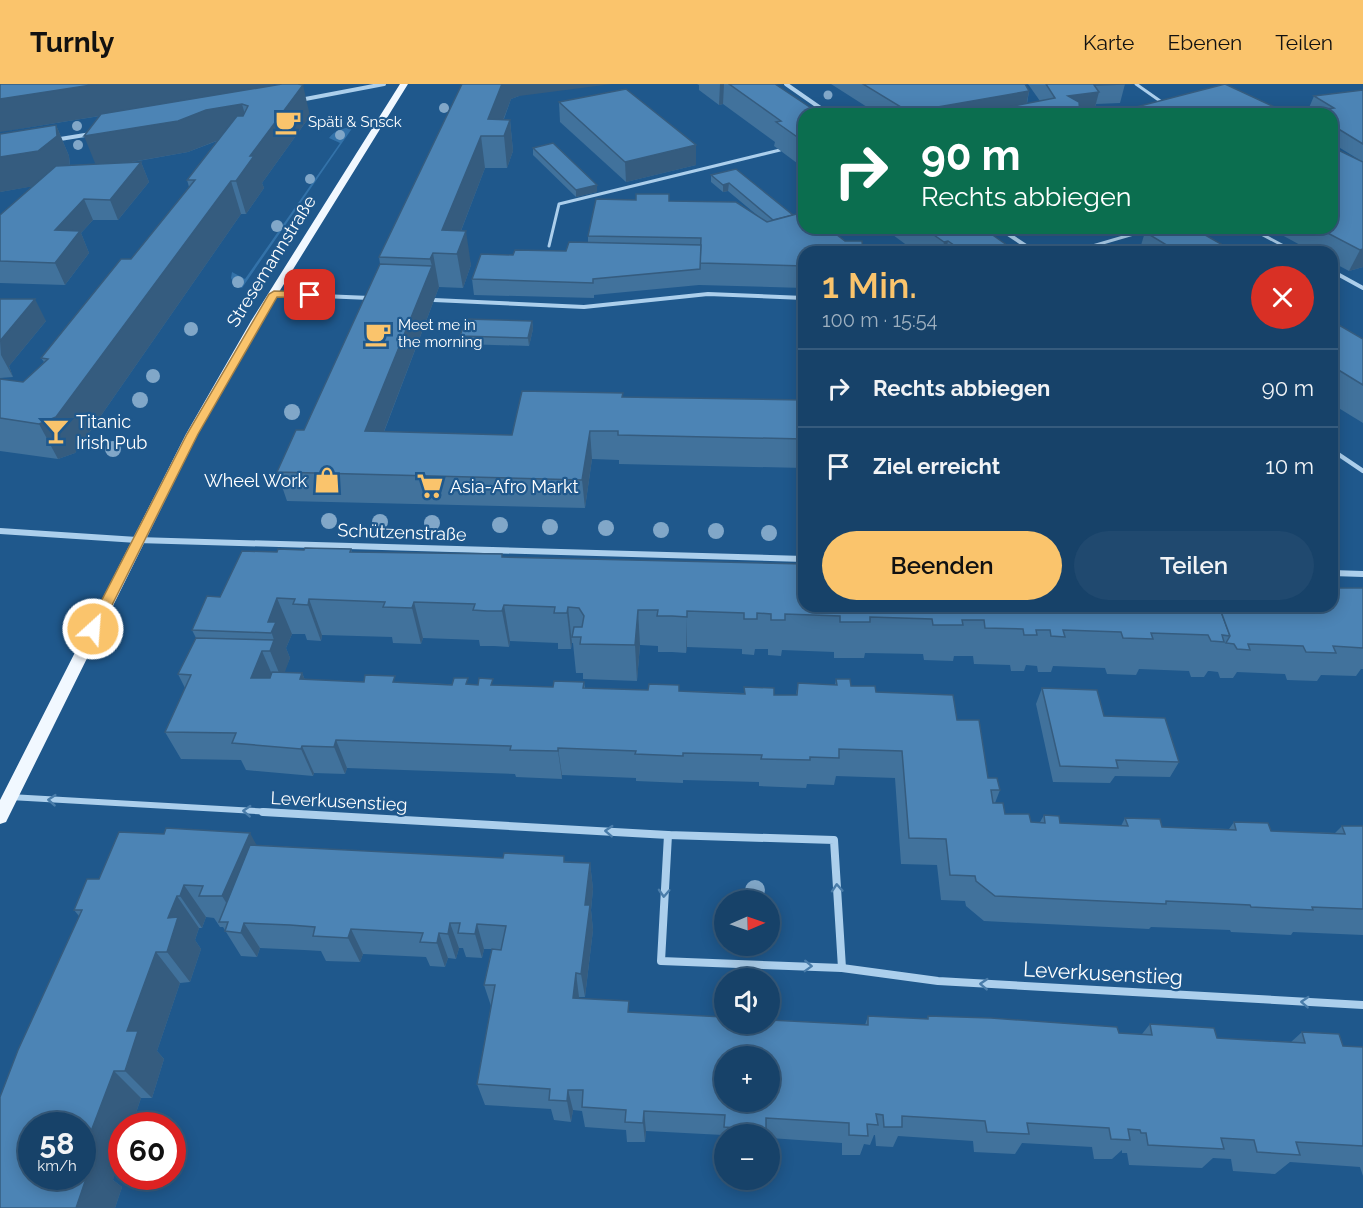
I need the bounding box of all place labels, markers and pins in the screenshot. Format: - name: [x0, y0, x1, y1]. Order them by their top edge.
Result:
- cafe icon: Späti & Snsck: [273, 107, 303, 137]
- place label: Späti & Snsck: [308, 113, 402, 131]
- pin: [284, 269, 335, 320]
- place label: Meet me in the morning: [398, 316, 482, 351]
- cafe icon: Meet me in the morning: [363, 319, 393, 349]
- place label: Titanic Irish Pub: [76, 411, 147, 453]
- bar icon: Titanic Irish Pub: [41, 416, 71, 446]
- shop icon: Wheel Work: [312, 465, 342, 495]
- place label: Wheel Work: [204, 470, 307, 491]
- supermarket icon: Asia-Afro Markt: [415, 471, 445, 501]
- place label: Asia-Afro Markt: [450, 476, 579, 497]

